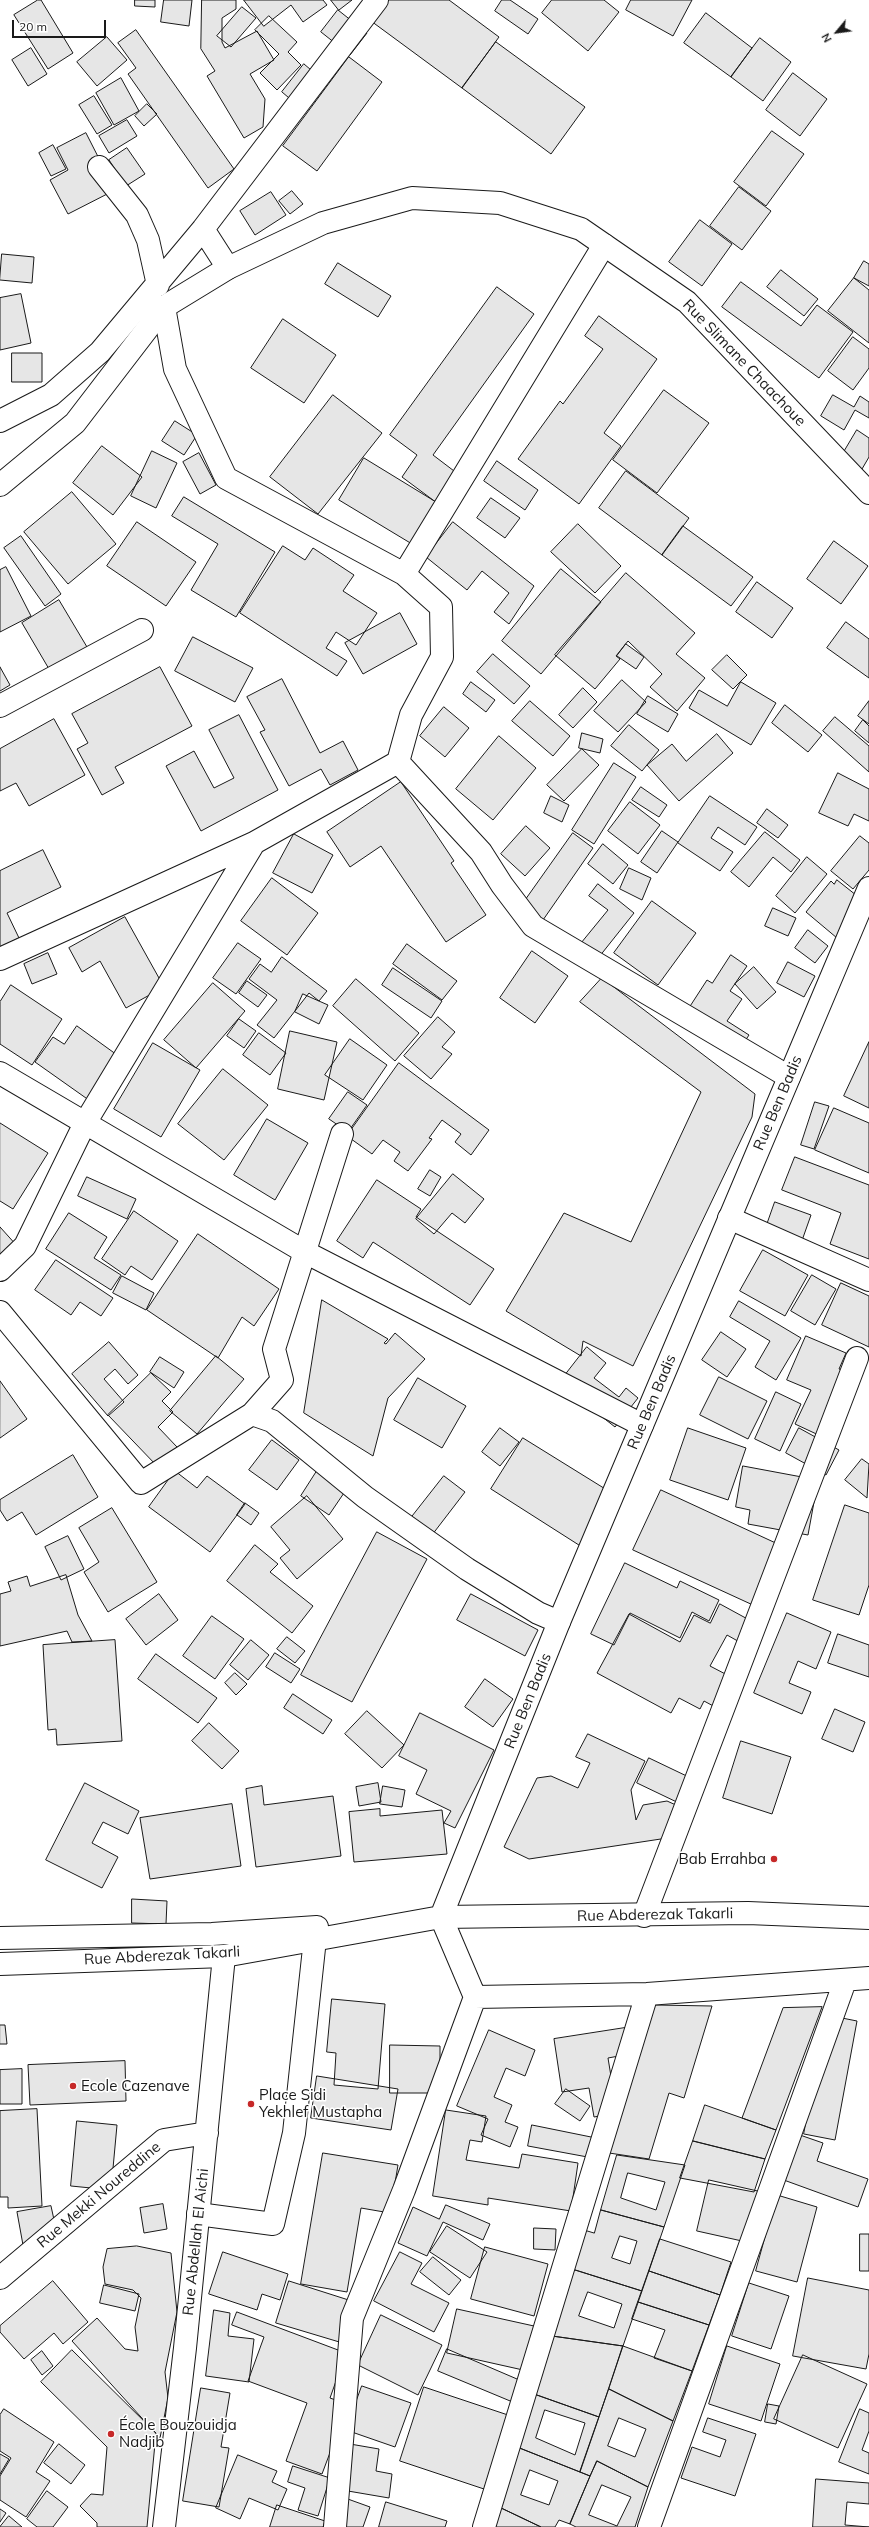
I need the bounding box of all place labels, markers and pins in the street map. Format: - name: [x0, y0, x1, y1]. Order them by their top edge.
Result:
- place label: Bab Errahba: [678, 1850, 766, 1868]
- marker: Bab Errahba: [769, 1854, 779, 1864]
- place label: Ecole Cazenave: [81, 2077, 190, 2095]
- marker: Ecole Cazenave: [68, 2081, 78, 2091]
- place label: Place Sidi Yekhlef Mustapha: [259, 2086, 382, 2121]
- marker: Place Sidi Yekhlef Mustapha: [246, 2099, 256, 2109]
- place label: École Bouzouidja Nadjib: [119, 2416, 237, 2451]
- marker: École Bouzouidja Nadjib: [106, 2429, 116, 2439]

